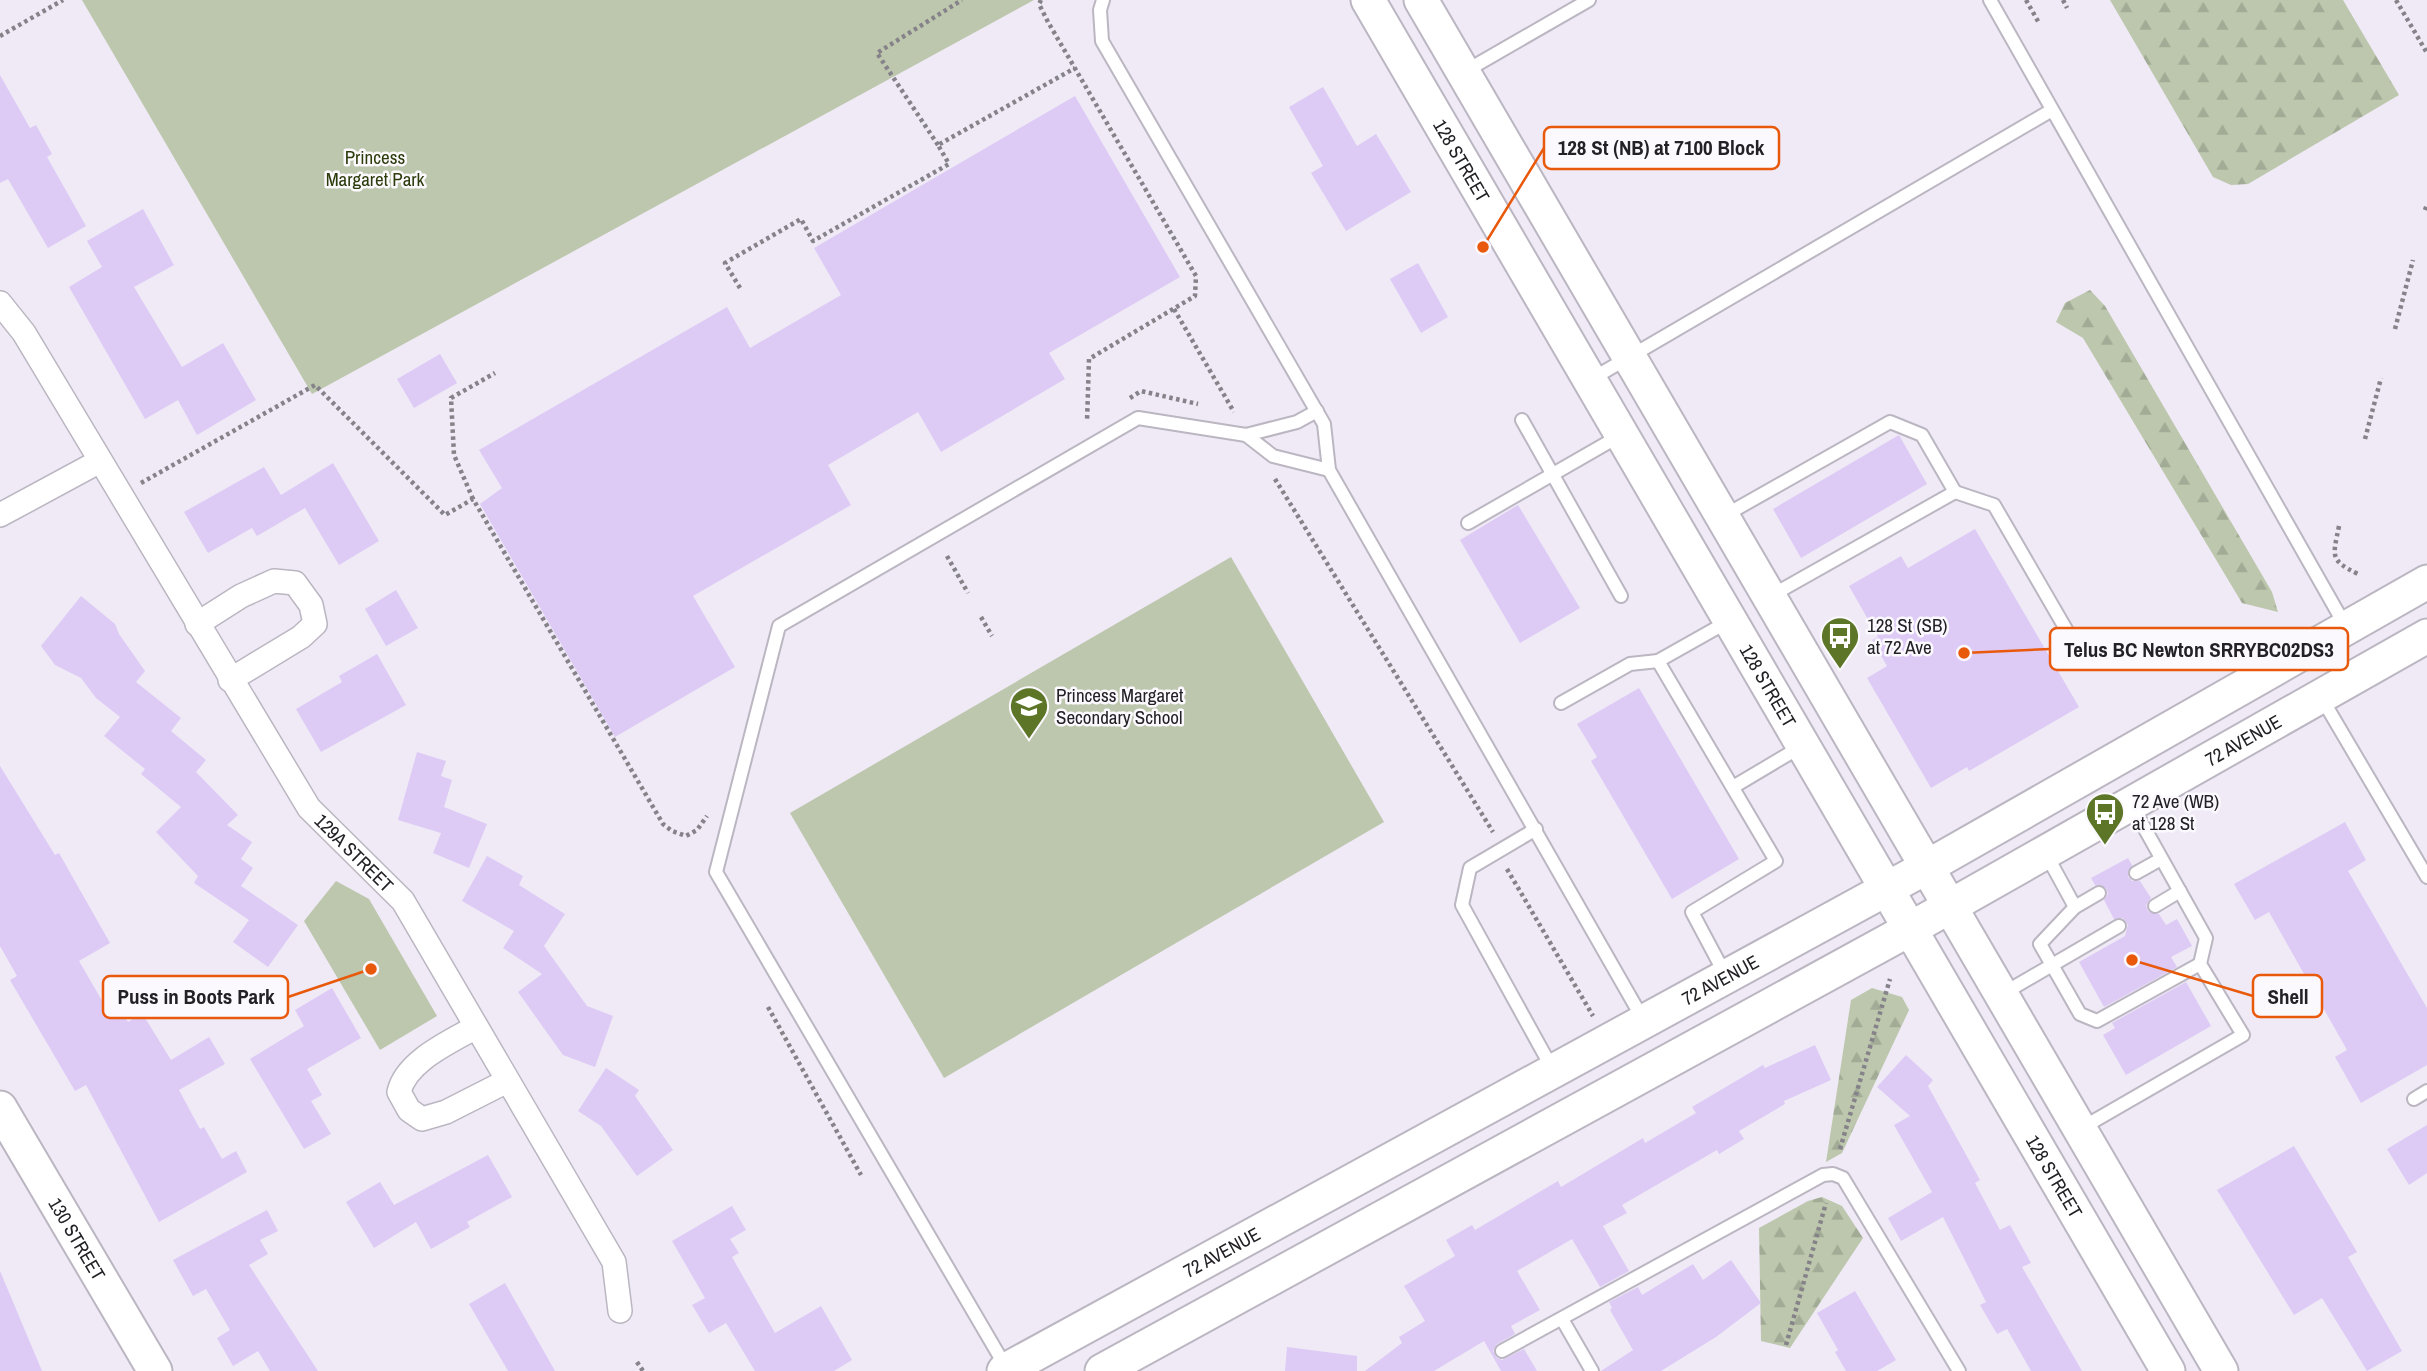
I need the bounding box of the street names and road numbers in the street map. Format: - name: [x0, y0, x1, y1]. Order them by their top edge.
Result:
- street label: 128 STREET: [1427, 114, 1496, 207]
- street label: 128 STREET: [1734, 640, 1803, 732]
- street label: 72 AVENUE: [2200, 708, 2286, 772]
- street label: 129A STREET: [309, 808, 400, 898]
- street label: 72 AVENUE: [1677, 948, 1763, 1011]
- street label: 128 STREET: [2020, 1130, 2089, 1223]
- street label: 130 STREET: [43, 1193, 112, 1286]
- street label: 72 AVENUE: [1179, 1221, 1265, 1284]

